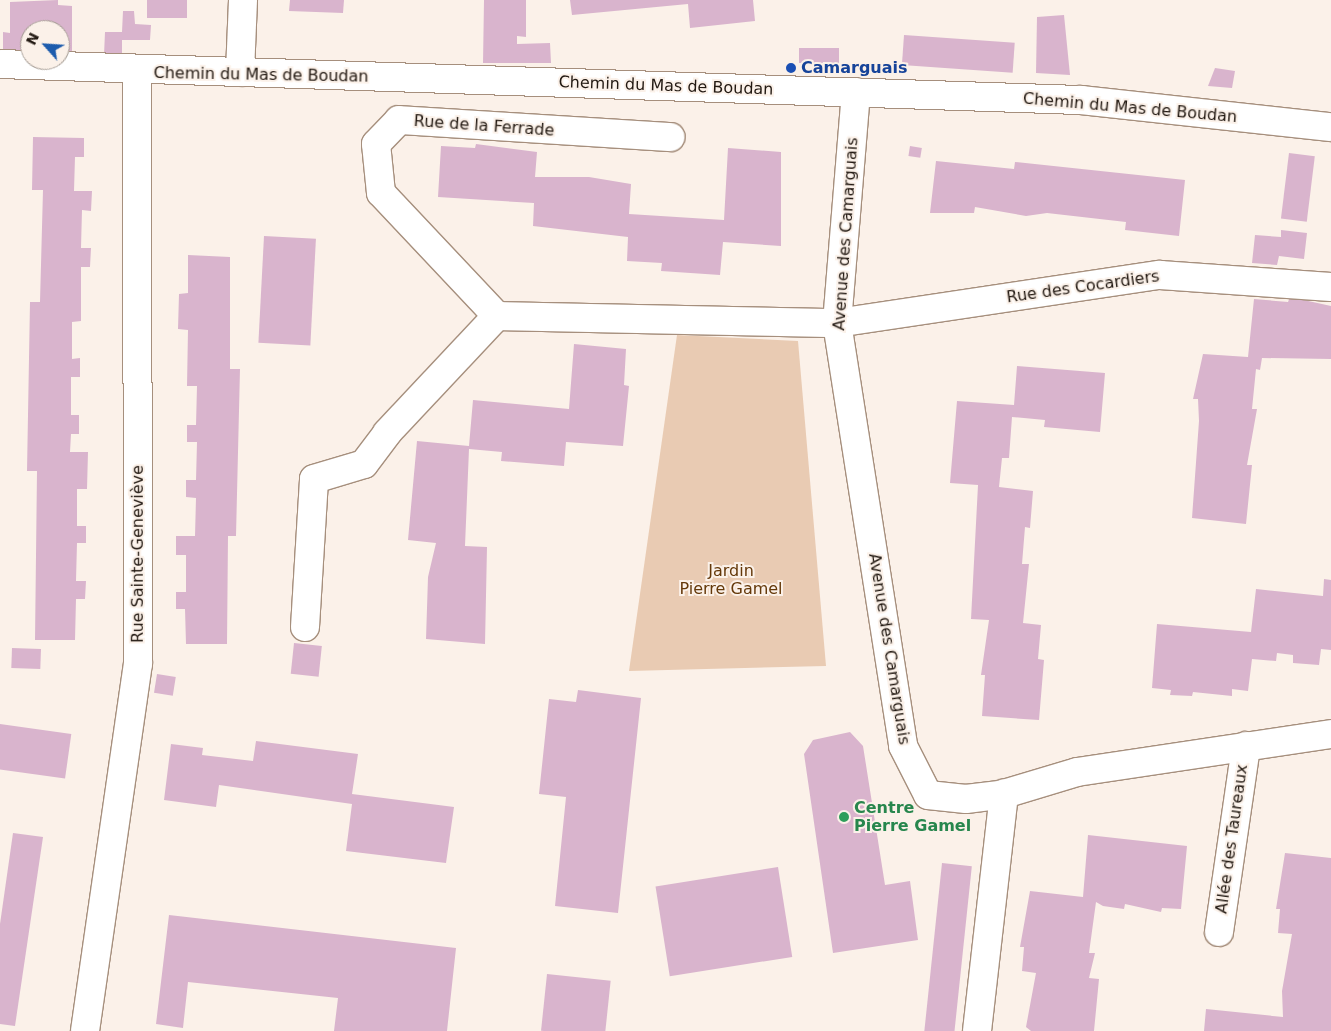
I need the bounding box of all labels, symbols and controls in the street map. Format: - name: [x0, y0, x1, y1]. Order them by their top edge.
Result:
- north arrow: [20, 20, 70, 70]
- text: N: [23, 30, 42, 48]
- place label: Camarguais: [801, 58, 908, 78]
- marker: Camarguais: [785, 62, 797, 74]
- street label: Chemin du Mas de Boudan: [153, 64, 369, 86]
- street label: Chemin du Mas de Boudan: [558, 73, 774, 99]
- street label: Chemin du Mas de Boudan: [1022, 89, 1238, 127]
- street label: Rue de la Ferrade: [413, 112, 555, 140]
- street label: Avenue des Camarguais: [830, 137, 862, 331]
- street label: Rue des Cocardiers: [1005, 267, 1161, 307]
- street label: Rue Sainte-Geneviève: [128, 465, 148, 643]
- street label: Avenue des Camarguais: [864, 552, 914, 746]
- park label: Jardin Pierre Gamel: [679, 561, 783, 599]
- street label: Allée des Taureaux: [1212, 763, 1252, 915]
- place label: Centre Pierre Gamel: [854, 798, 971, 836]
- marker: Centre Pierre Gamel: [838, 811, 850, 823]

